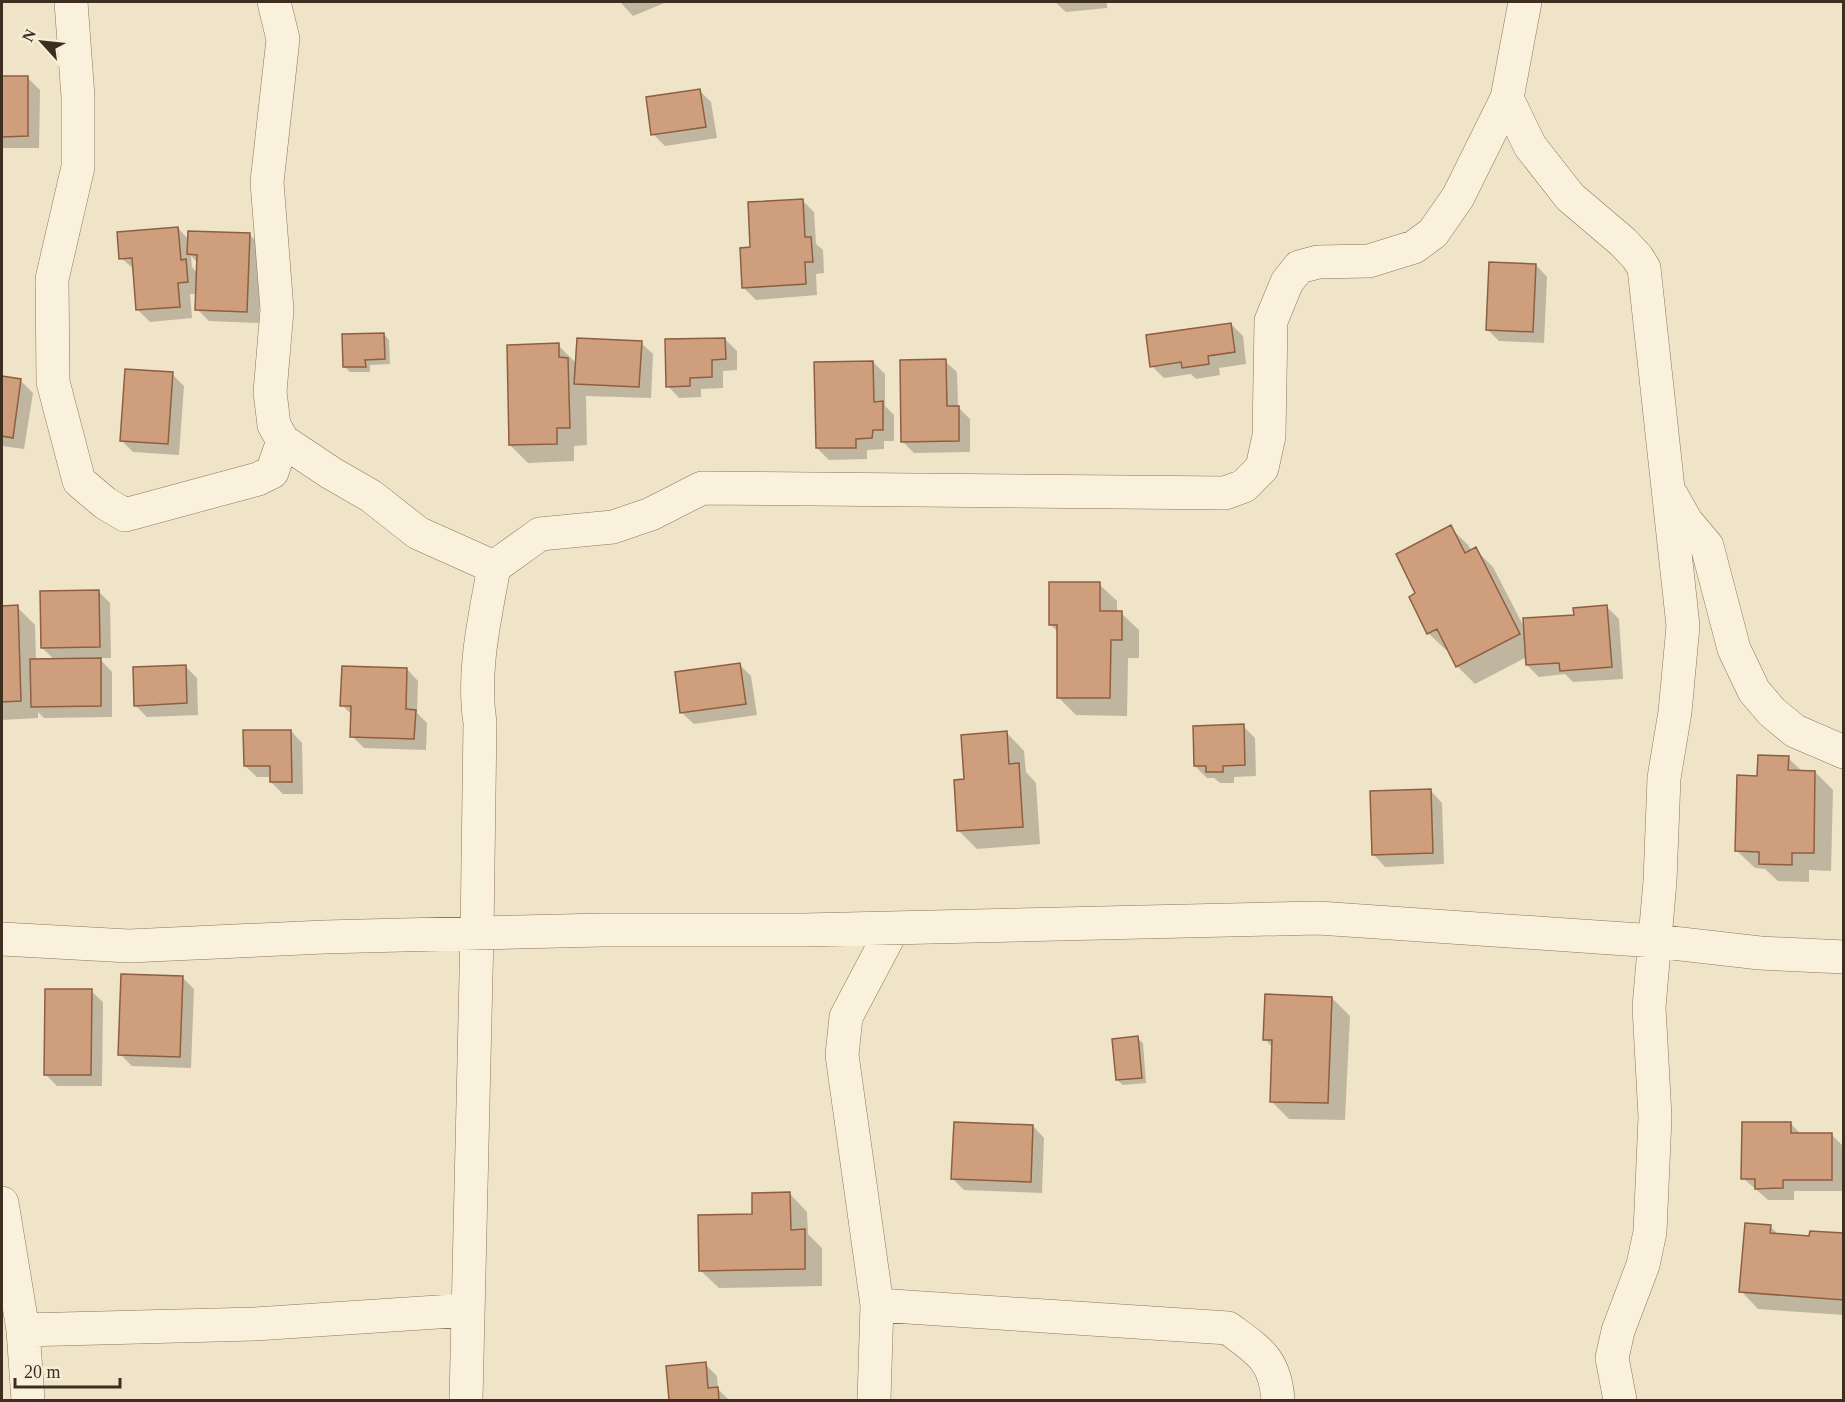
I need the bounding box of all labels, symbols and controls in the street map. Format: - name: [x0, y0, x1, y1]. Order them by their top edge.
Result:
- north arrow: [12, 12, 72, 72]
- text: N: [19, 26, 39, 44]
- scale bar: [15, 1351, 120, 1389]
- text: 20 m: [24, 1362, 61, 1382]

